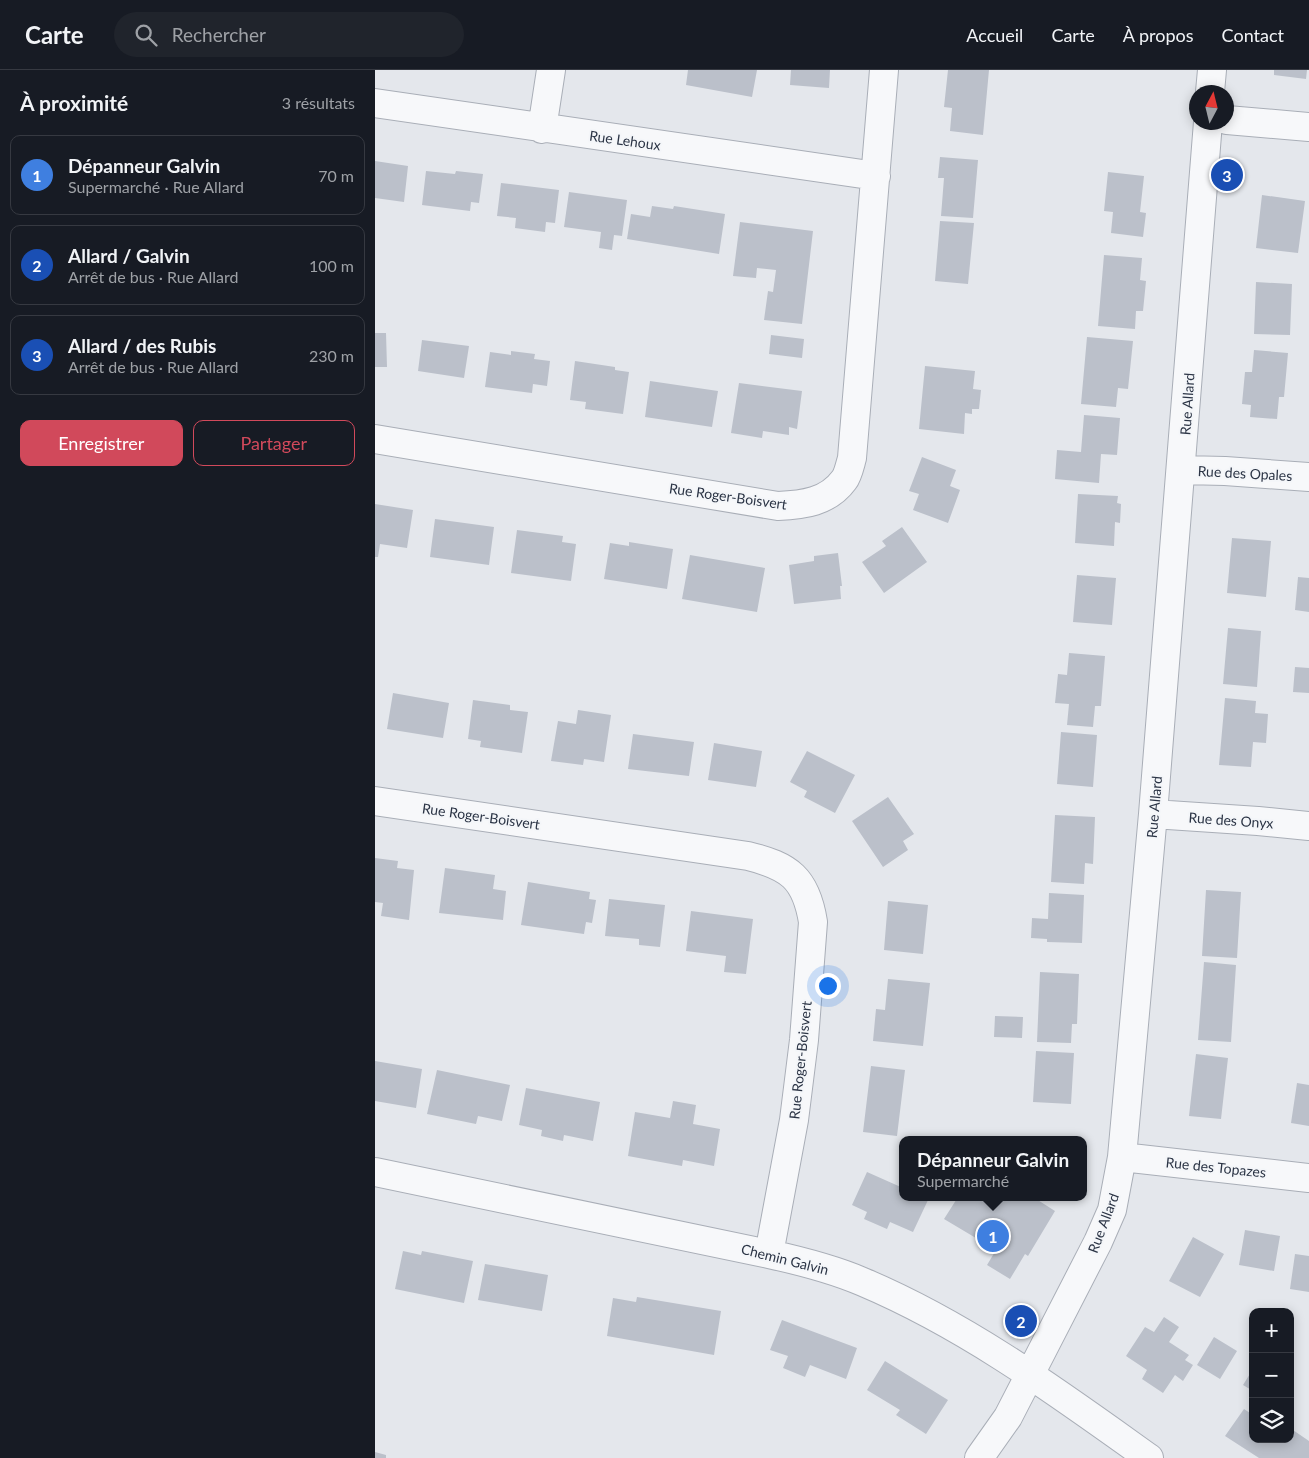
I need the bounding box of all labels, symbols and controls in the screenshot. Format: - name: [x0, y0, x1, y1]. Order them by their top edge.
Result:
- search box: [114, 12, 464, 57]
- text: Carte: [25, 20, 84, 49]
- icon: search: [132, 21, 160, 49]
- text: Rechercher: [172, 23, 266, 46]
- text: Accueil: [966, 24, 1023, 46]
- text: Carte: [1051, 24, 1095, 46]
- text: À propos: [1123, 24, 1194, 46]
- text: Contact: [1222, 24, 1284, 46]
- north arrow: [1189, 85, 1234, 130]
- text: À proximité: [20, 90, 128, 115]
- text: 3 résultats: [282, 93, 355, 112]
- street label: Rue Lehoux: [588, 127, 662, 153]
- text: Dépanneur Galvin: [68, 154, 220, 177]
- pin: 3: [1211, 156, 1243, 194]
- text: 1: [32, 166, 42, 185]
- text: 70 m: [318, 166, 354, 185]
- text: Supermarché · Rue Allard: [68, 177, 244, 196]
- text: Allard / Galvin: [68, 244, 190, 267]
- text: 2: [32, 256, 42, 275]
- text: 100 m: [309, 256, 354, 275]
- text: Arrêt de bus · Rue Allard: [68, 267, 238, 286]
- text: Allard / des Rubis: [68, 334, 216, 357]
- text: 3: [32, 346, 42, 365]
- text: 230 m: [309, 346, 354, 365]
- text: Arrêt de bus · Rue Allard: [68, 357, 238, 376]
- street label: Rue Allard: [1176, 372, 1198, 436]
- button: Enregistrer: [20, 420, 183, 466]
- button: Partager: [193, 420, 355, 466]
- street label: Rue des Opales: [1197, 462, 1293, 484]
- street label: Rue Roger-Boisvert: [668, 479, 788, 513]
- street label: Rue Allard: [1143, 775, 1165, 839]
- street label: Rue Roger-Boisvert: [421, 799, 541, 833]
- street label: Rue des Onyx: [1188, 809, 1274, 831]
- your location: [815, 973, 841, 999]
- street label: Rue Roger-Boisvert: [785, 1000, 815, 1120]
- popup: [899, 1136, 1087, 1201]
- text: Dépanneur Galvin: [917, 1148, 1069, 1171]
- street label: Rue des Topazes: [1165, 1153, 1267, 1181]
- text: Supermarché: [917, 1171, 1009, 1190]
- street label: Rue Allard: [1084, 1191, 1122, 1255]
- pin: 1: [977, 1217, 1009, 1255]
- street label: Chemin Galvin: [739, 1240, 831, 1278]
- pin: 2: [1005, 1302, 1037, 1340]
- map controls: [1249, 1308, 1294, 1443]
- button: +: [1249, 1308, 1294, 1353]
- button: −: [1249, 1353, 1294, 1398]
- button: layers: [1249, 1398, 1294, 1443]

